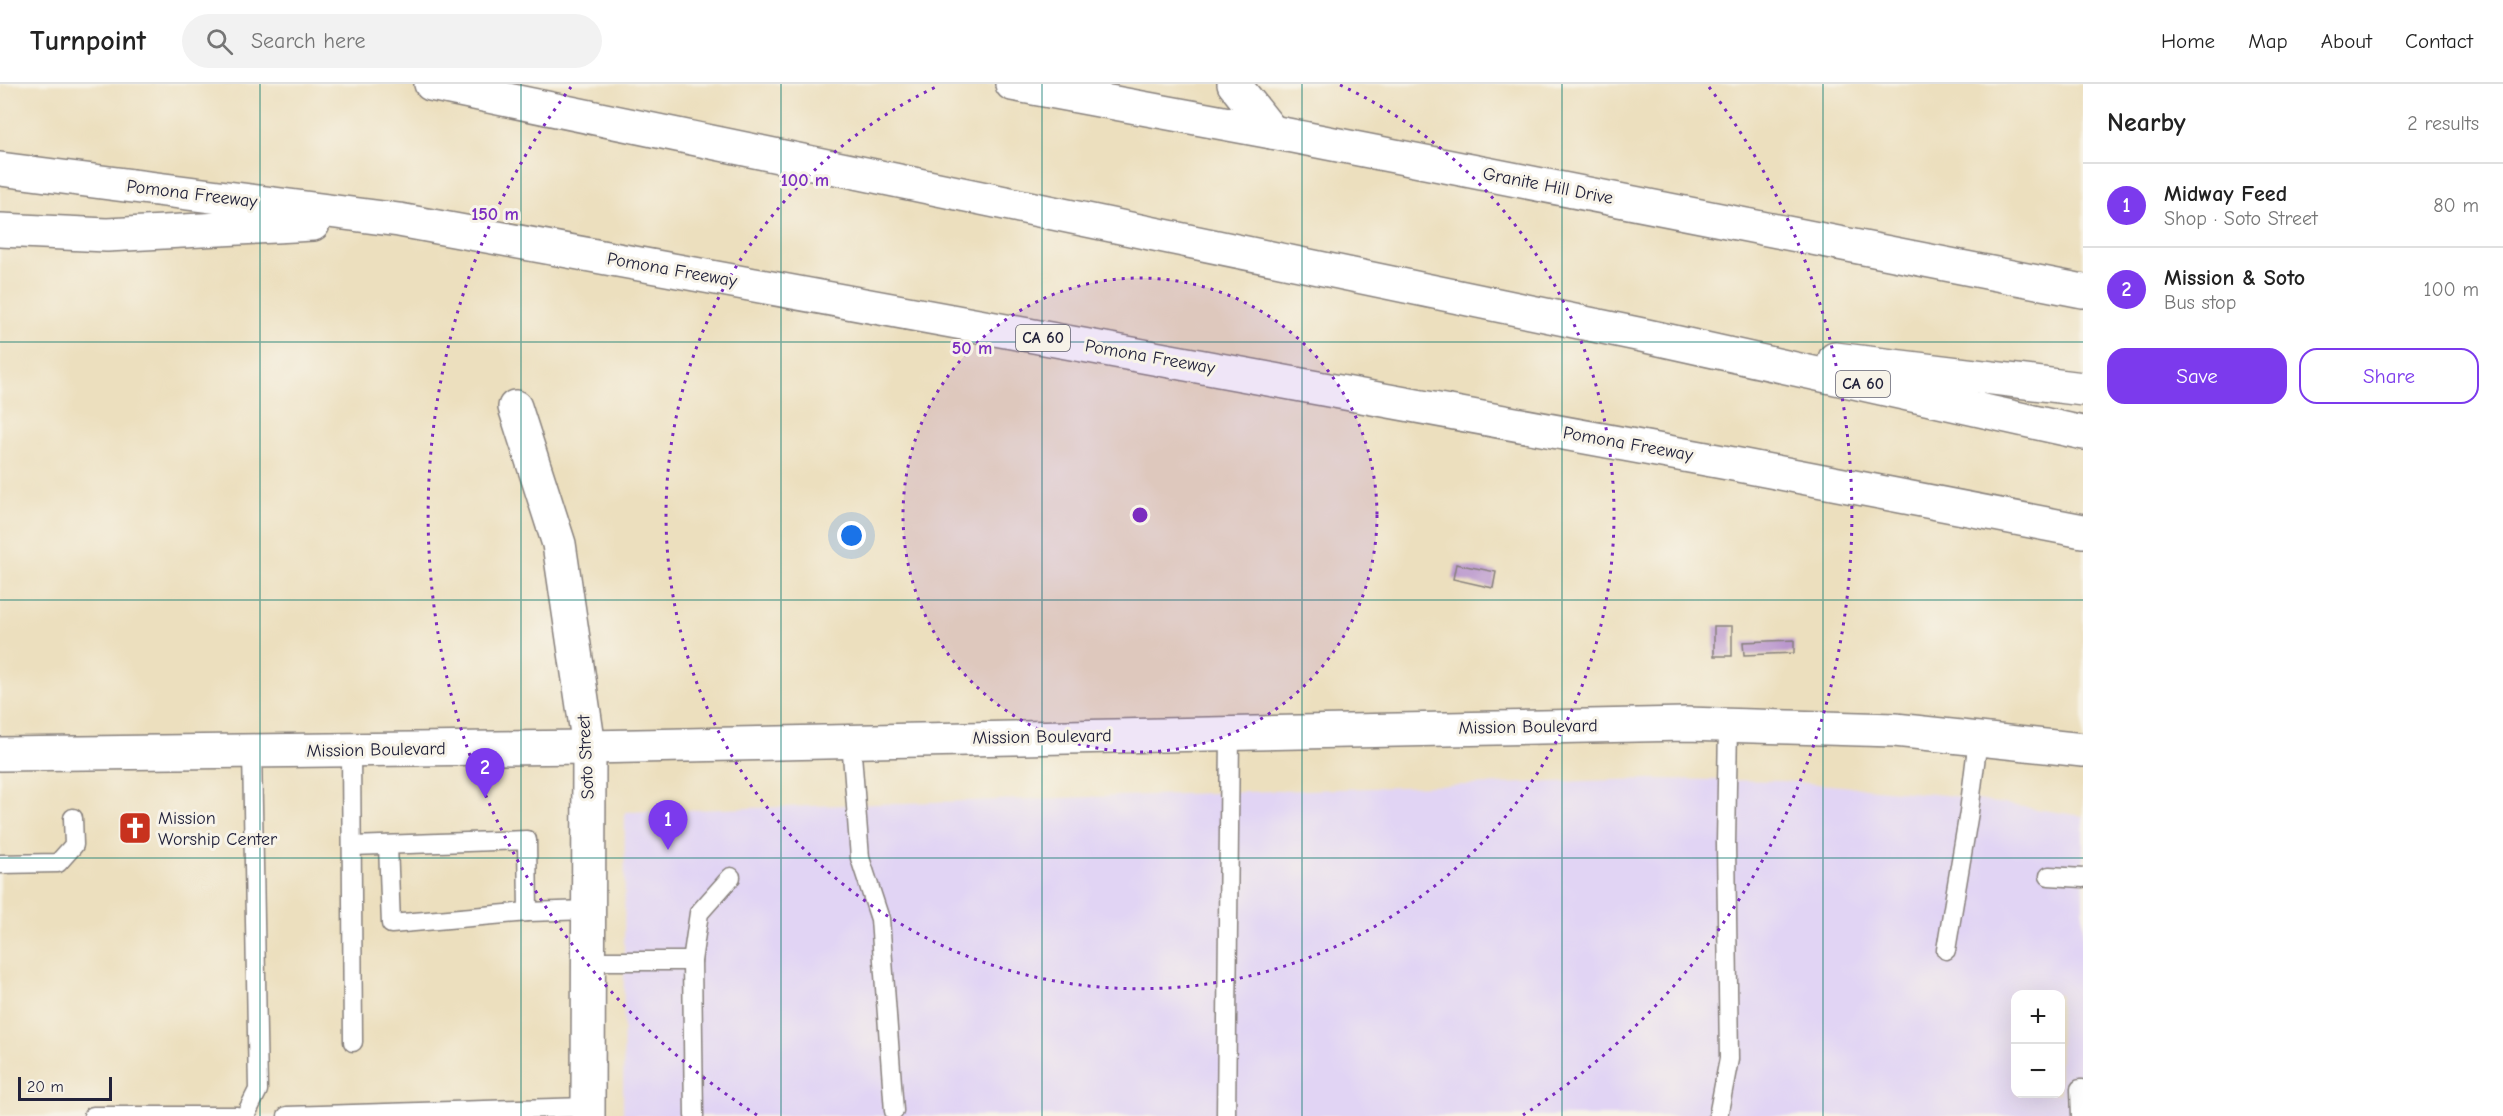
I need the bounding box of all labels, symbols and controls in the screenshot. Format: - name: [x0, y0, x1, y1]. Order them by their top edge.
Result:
- search box: [182, 14, 602, 68]
- text: Turnpoint: [30, 25, 146, 57]
- icon: search: [203, 25, 236, 58]
- text: Search here: [251, 28, 365, 54]
- text: Home: [2161, 29, 2215, 53]
- text: Map: [2248, 29, 2288, 53]
- text: About: [2321, 29, 2372, 53]
- text: Contact: [2405, 29, 2473, 53]
- text: Nearby: [2107, 108, 2186, 138]
- text: 2 results: [2407, 112, 2479, 135]
- street label: Granite Hill Drive: [1481, 163, 1615, 209]
- text: 100 m: [781, 170, 829, 191]
- street label: Pomona Freeway: [125, 176, 259, 213]
- text: Midway Feed: [2164, 181, 2287, 207]
- text: 1: [2123, 194, 2130, 217]
- text: 80 m: [2433, 194, 2479, 217]
- text: 150 m: [471, 204, 519, 225]
- text: Shop · Soto Street: [2164, 207, 2318, 230]
- street label: Pomona Freeway: [605, 248, 740, 292]
- text: Mission & Soto: [2164, 265, 2305, 291]
- text: 2: [2122, 278, 2131, 301]
- text: 100 m: [2424, 278, 2479, 301]
- text: Bus stop: [2164, 291, 2236, 314]
- road number: CA 60: [1016, 325, 1070, 351]
- street label: Pomona Freeway: [1083, 335, 1218, 379]
- text: 50 m: [952, 338, 992, 359]
- button: Save: [2107, 348, 2287, 404]
- button: Share: [2299, 348, 2479, 404]
- road number: CA 60: [1836, 371, 1890, 397]
- street label: Pomona Freeway: [1561, 422, 1696, 466]
- centre of rings: [1130, 505, 1150, 525]
- your location: [837, 521, 866, 550]
- street label: Soto Street: [573, 713, 599, 800]
- street label: Mission Boulevard: [1458, 715, 1598, 739]
- street label: Mission Boulevard: [972, 725, 1112, 749]
- street label: Mission Boulevard: [306, 738, 446, 762]
- pin: 2: [466, 748, 504, 798]
- pin: 1: [648, 800, 688, 850]
- place label: Mission Worship Center: [158, 808, 278, 850]
- church icon: Mission Worship Center: [117, 810, 153, 846]
- map controls: [2011, 990, 2065, 1098]
- button: +: [2011, 990, 2065, 1044]
- button: −: [2011, 1044, 2065, 1098]
- scale bar: [18, 1074, 112, 1102]
- text: 20 m: [27, 1078, 64, 1096]

